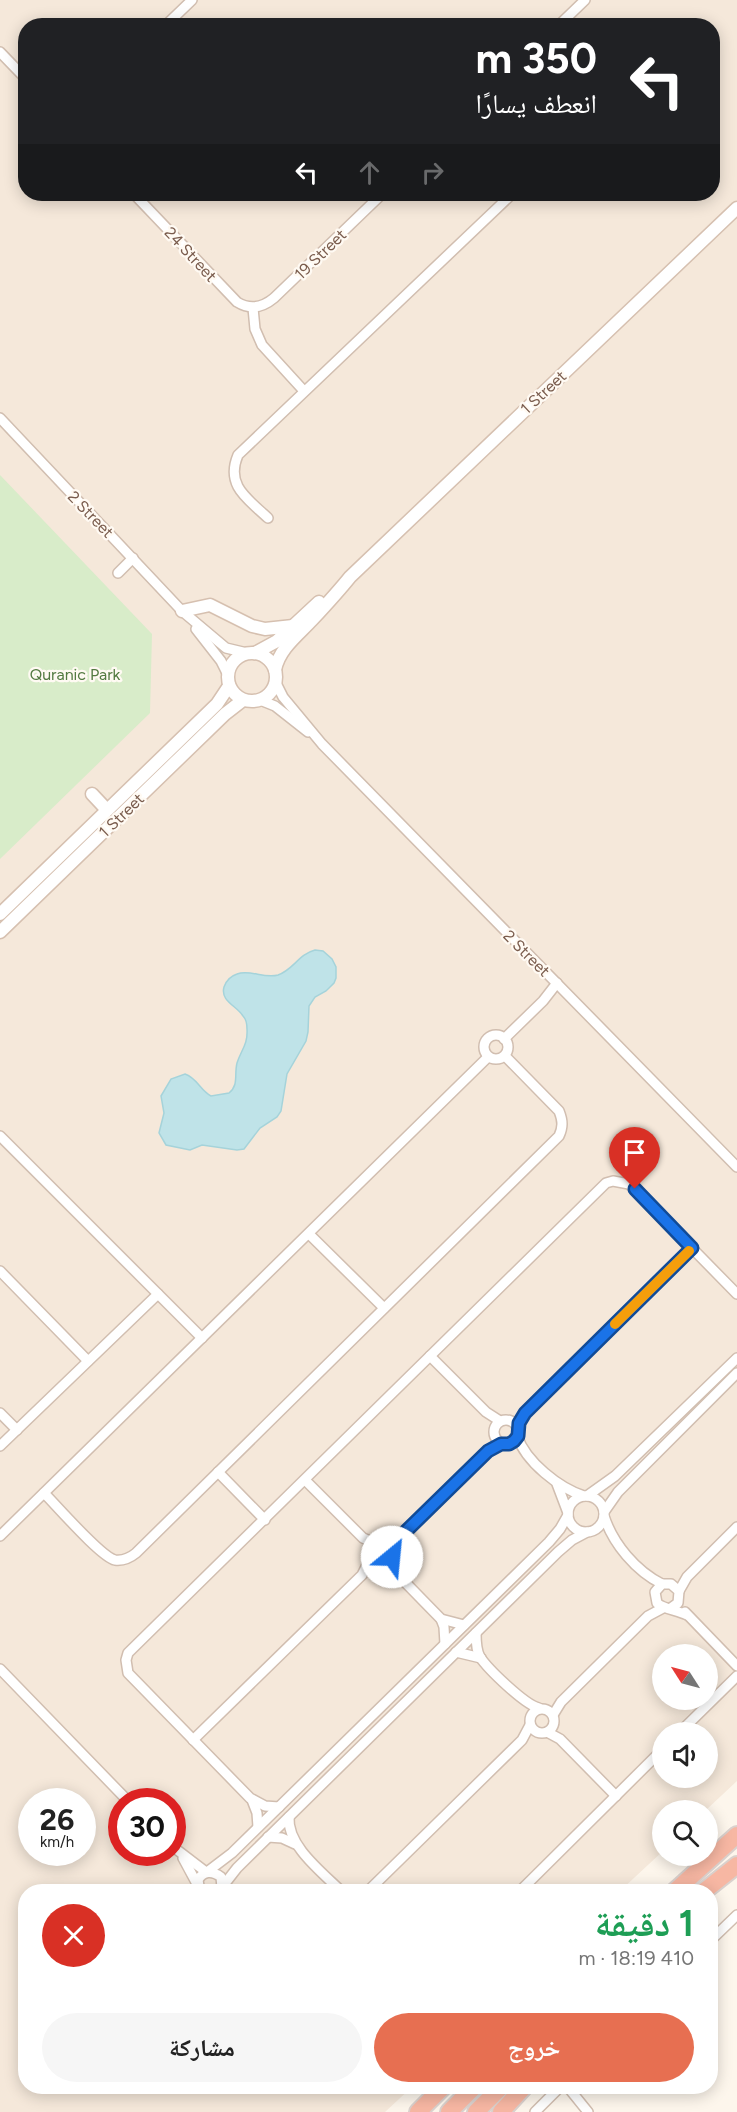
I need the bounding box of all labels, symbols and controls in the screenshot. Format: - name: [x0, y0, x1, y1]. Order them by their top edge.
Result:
- text: 350 m: [475, 33, 597, 84]
- icon: left: [618, 42, 696, 120]
- text: انعطف يسارًا: [475, 87, 597, 120]
- icon: left: [290, 156, 323, 189]
- icon: ahead: [353, 156, 386, 189]
- icon: right: [416, 156, 449, 189]
- street label: 24 Street: [161, 223, 221, 286]
- street label: 19 Street: [291, 225, 350, 284]
- street label: 1 Street: [517, 367, 570, 418]
- street label: 2 Street: [64, 487, 118, 542]
- park label: Quranic Park: [30, 665, 121, 684]
- street label: 1 Street: [95, 789, 148, 841]
- street label: 2 Street: [500, 926, 554, 980]
- pin: [609, 1127, 660, 1189]
- icon: arrive: [618, 1136, 651, 1169]
- position arrow: [360, 1525, 424, 1589]
- north arrow: [652, 1644, 718, 1710]
- map controls: [652, 1644, 718, 1866]
- button: sound: [652, 1722, 718, 1788]
- speed limit sign: 30: [108, 1788, 186, 1866]
- button: search: [652, 1800, 718, 1866]
- text: 26: [40, 1801, 74, 1838]
- text: km/h: [40, 1833, 74, 1851]
- text: 1 دقيقة: [595, 1902, 694, 1945]
- button: close: [42, 1904, 105, 1967]
- text: 410 m · 18:19: [578, 1946, 694, 1970]
- button: مشاركة: [42, 2013, 362, 2082]
- button: خروج: [374, 2013, 694, 2082]

